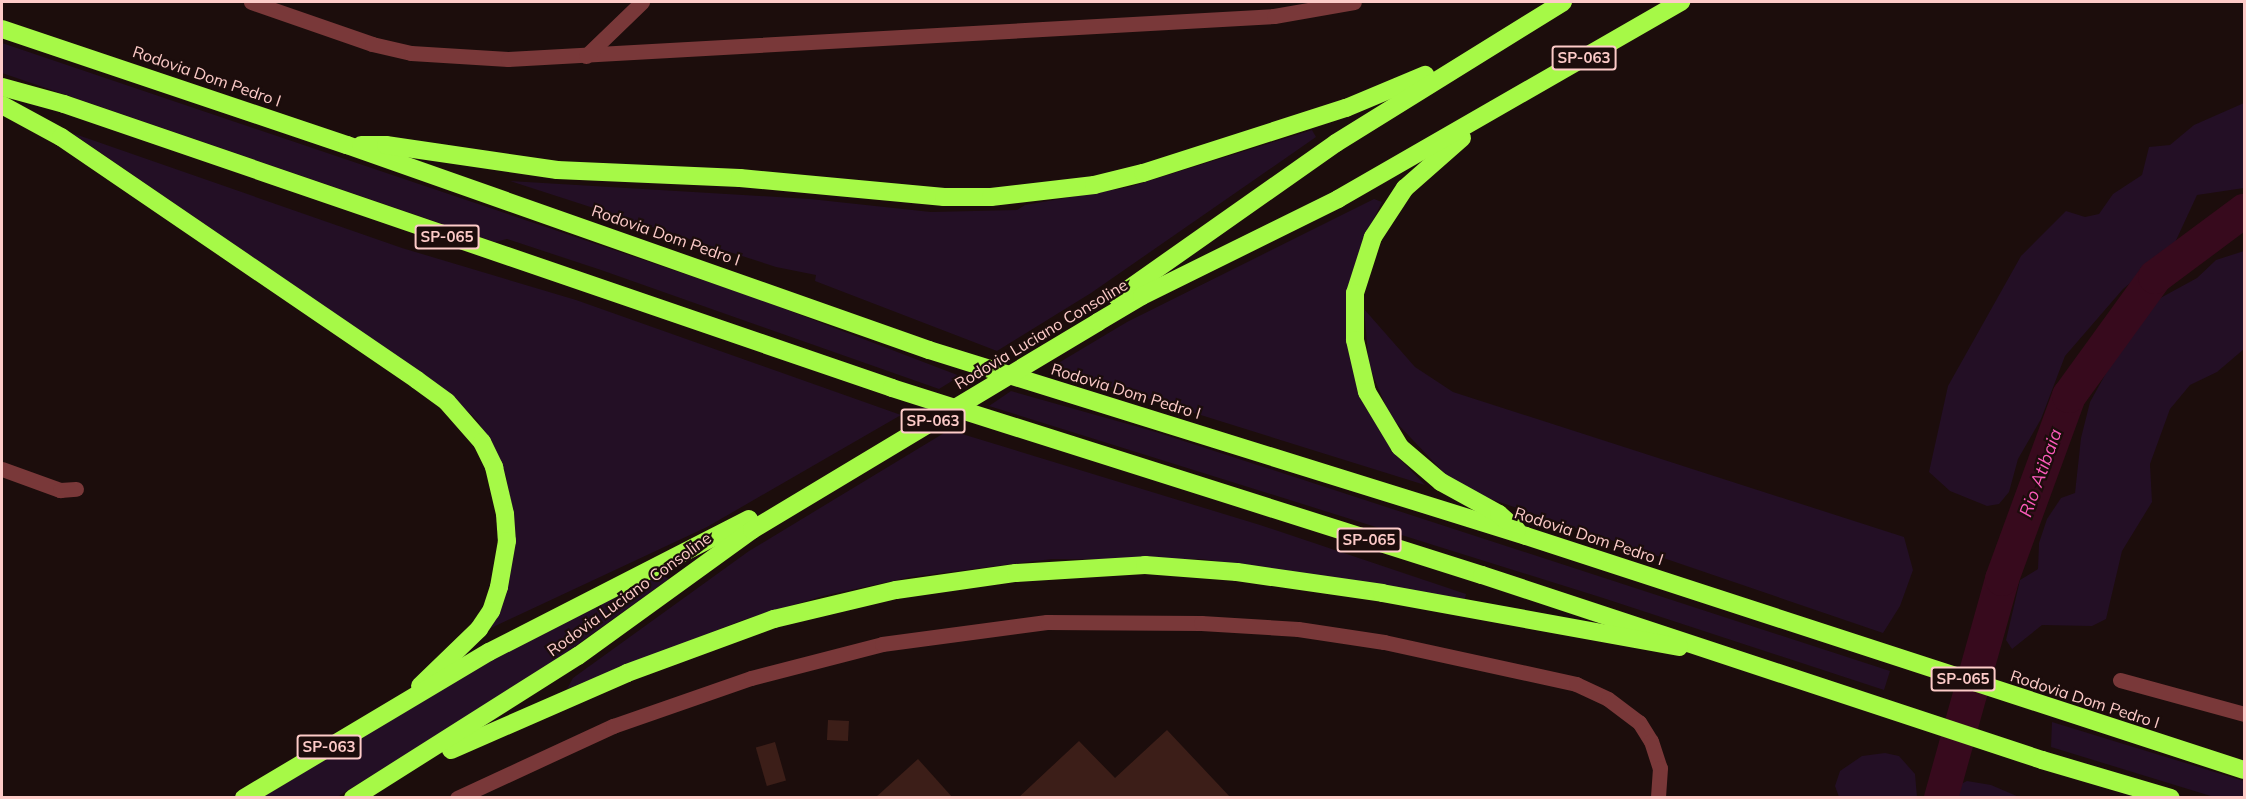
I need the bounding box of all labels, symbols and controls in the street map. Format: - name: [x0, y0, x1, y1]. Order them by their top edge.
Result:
- street label: Rodovia Dom Pedro I: [130, 42, 284, 110]
- road number: SP-063: [1551, 46, 1617, 70]
- street label: Rodovia Dom Pedro I: [589, 201, 743, 269]
- road number: SP-065: [414, 225, 480, 249]
- street label: Rodovia Luciano Consoline: [951, 275, 1131, 393]
- street label: Rodovia Dom Pedro I: [1049, 359, 1203, 423]
- road number: SP-063: [900, 409, 966, 433]
- water label: Rio Atibaia: [2015, 426, 2067, 520]
- street label: Rodovia Dom Pedro I: [1512, 503, 1666, 569]
- street label: Rodovia Luciano Consoline: [543, 528, 715, 660]
- road number: SP-065: [1336, 528, 1402, 552]
- street label: Rodovia Dom Pedro I: [2008, 666, 2162, 732]
- road number: SP-065: [1930, 667, 1996, 691]
- road number: SP-063: [296, 735, 362, 759]

